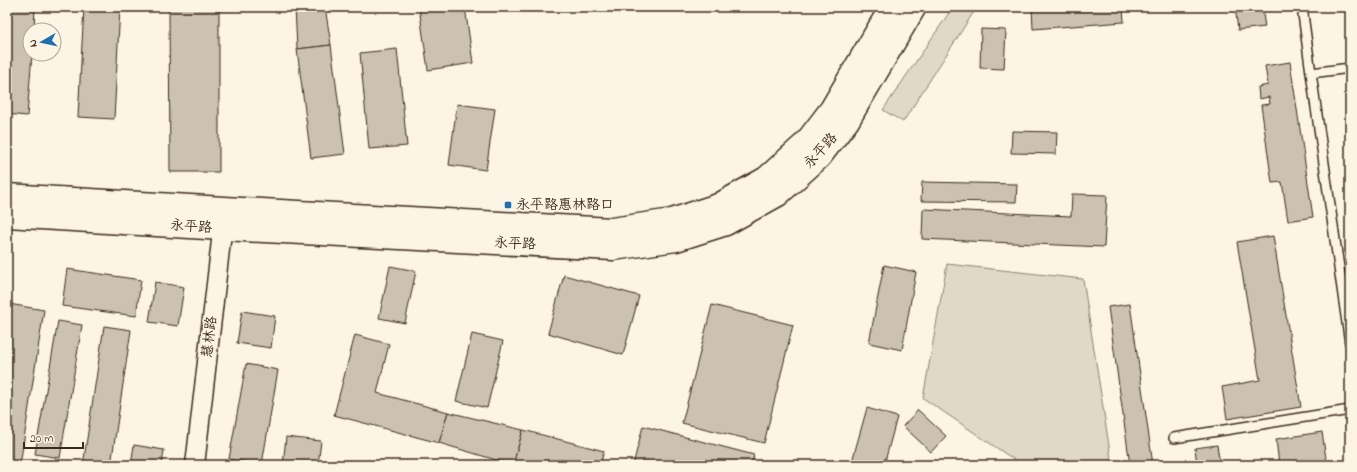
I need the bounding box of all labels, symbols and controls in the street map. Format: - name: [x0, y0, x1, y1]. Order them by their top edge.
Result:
- north arrow: [22, 22, 62, 62]
- text: N: [25, 38, 42, 48]
- street label: 永平路: [799, 128, 843, 174]
- place label: 永平路惠林路口: [516, 195, 614, 216]
- marker: 永平路惠林路口: [503, 200, 513, 210]
- street label: 永平路: [169, 215, 213, 239]
- street label: 永平路: [493, 232, 537, 256]
- street label: 慧林路: [197, 315, 223, 359]
- scale bar: [24, 424, 83, 450]
- text: 20 m: [30, 430, 53, 448]

